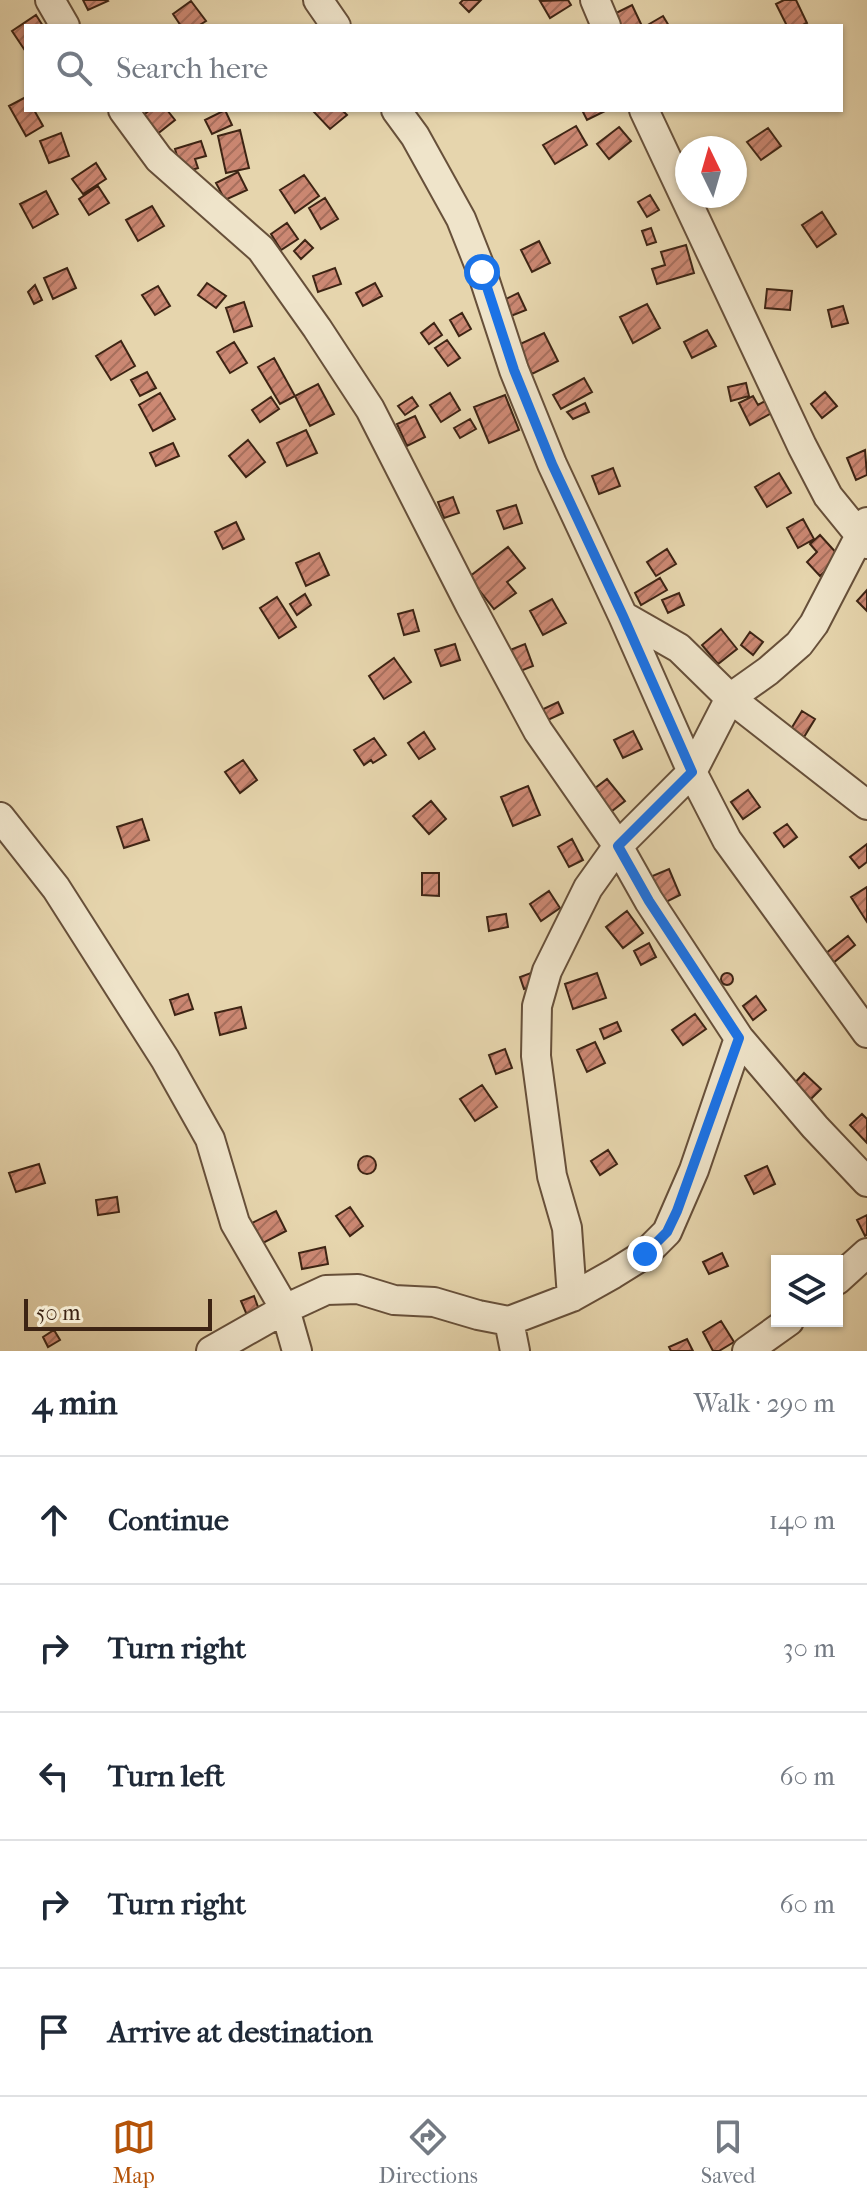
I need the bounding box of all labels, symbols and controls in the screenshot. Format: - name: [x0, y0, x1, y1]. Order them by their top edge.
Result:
- search box: [24, 24, 843, 112]
- icon: search: [52, 46, 96, 90]
- text: Search here: [116, 51, 268, 86]
- north arrow: [675, 136, 747, 208]
- route start: [464, 254, 500, 290]
- route end: [627, 1236, 663, 1272]
- map controls: [771, 1255, 843, 1327]
- button: layers: [771, 1255, 843, 1327]
- scale bar: [24, 1295, 212, 1331]
- text: 50 m: [36, 1300, 81, 1326]
- text: 4 min: [32, 1383, 117, 1423]
- text: Walk · 290 m: [694, 1388, 835, 1419]
- icon: ahead: [32, 1498, 76, 1542]
- text: Continue: [108, 1503, 229, 1538]
- text: 140 m: [769, 1505, 835, 1536]
- icon: right: [32, 1626, 76, 1670]
- text: Turn right: [108, 1631, 246, 1666]
- text: 30 m: [783, 1633, 835, 1664]
- icon: left: [32, 1754, 76, 1798]
- text: Turn left: [108, 1759, 225, 1794]
- text: 60 m: [779, 1761, 835, 1792]
- icon: right: [32, 1882, 76, 1926]
- text: Turn right: [108, 1887, 246, 1922]
- text: 60 m: [779, 1889, 835, 1920]
- icon: arrive: [32, 2010, 76, 2054]
- text: Arrive at destination: [108, 2015, 373, 2050]
- tab: Map: [112, 2115, 156, 2189]
- tab: Directions: [379, 2115, 478, 2189]
- tab: Saved: [701, 2115, 755, 2189]

